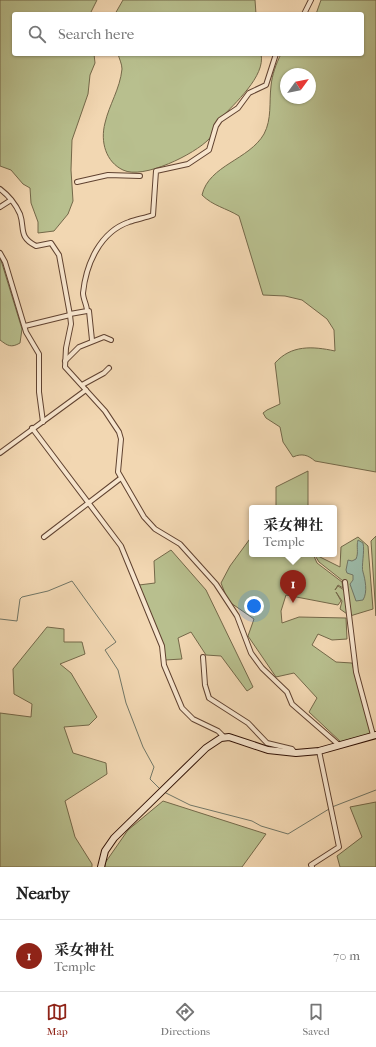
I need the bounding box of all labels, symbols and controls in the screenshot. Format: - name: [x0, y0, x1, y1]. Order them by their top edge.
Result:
- search box: [12, 12, 364, 56]
- icon: search: [26, 23, 48, 45]
- text: Search here: [58, 25, 134, 43]
- north arrow: [280, 68, 316, 104]
- popup: [249, 505, 337, 557]
- text: 采女神社: [263, 516, 323, 534]
- text: Temple: [263, 534, 305, 549]
- pin: 1: [280, 570, 306, 603]
- your location: [244, 596, 264, 616]
- text: Nearby: [16, 883, 70, 903]
- text: 采女神社: [54, 941, 114, 959]
- text: 1: [27, 948, 31, 963]
- text: 70 m: [333, 948, 360, 963]
- text: Temple: [54, 959, 96, 974]
- tab: Map: [46, 1001, 68, 1038]
- tab: Directions: [161, 1001, 210, 1038]
- tab: Saved: [302, 1001, 330, 1038]

